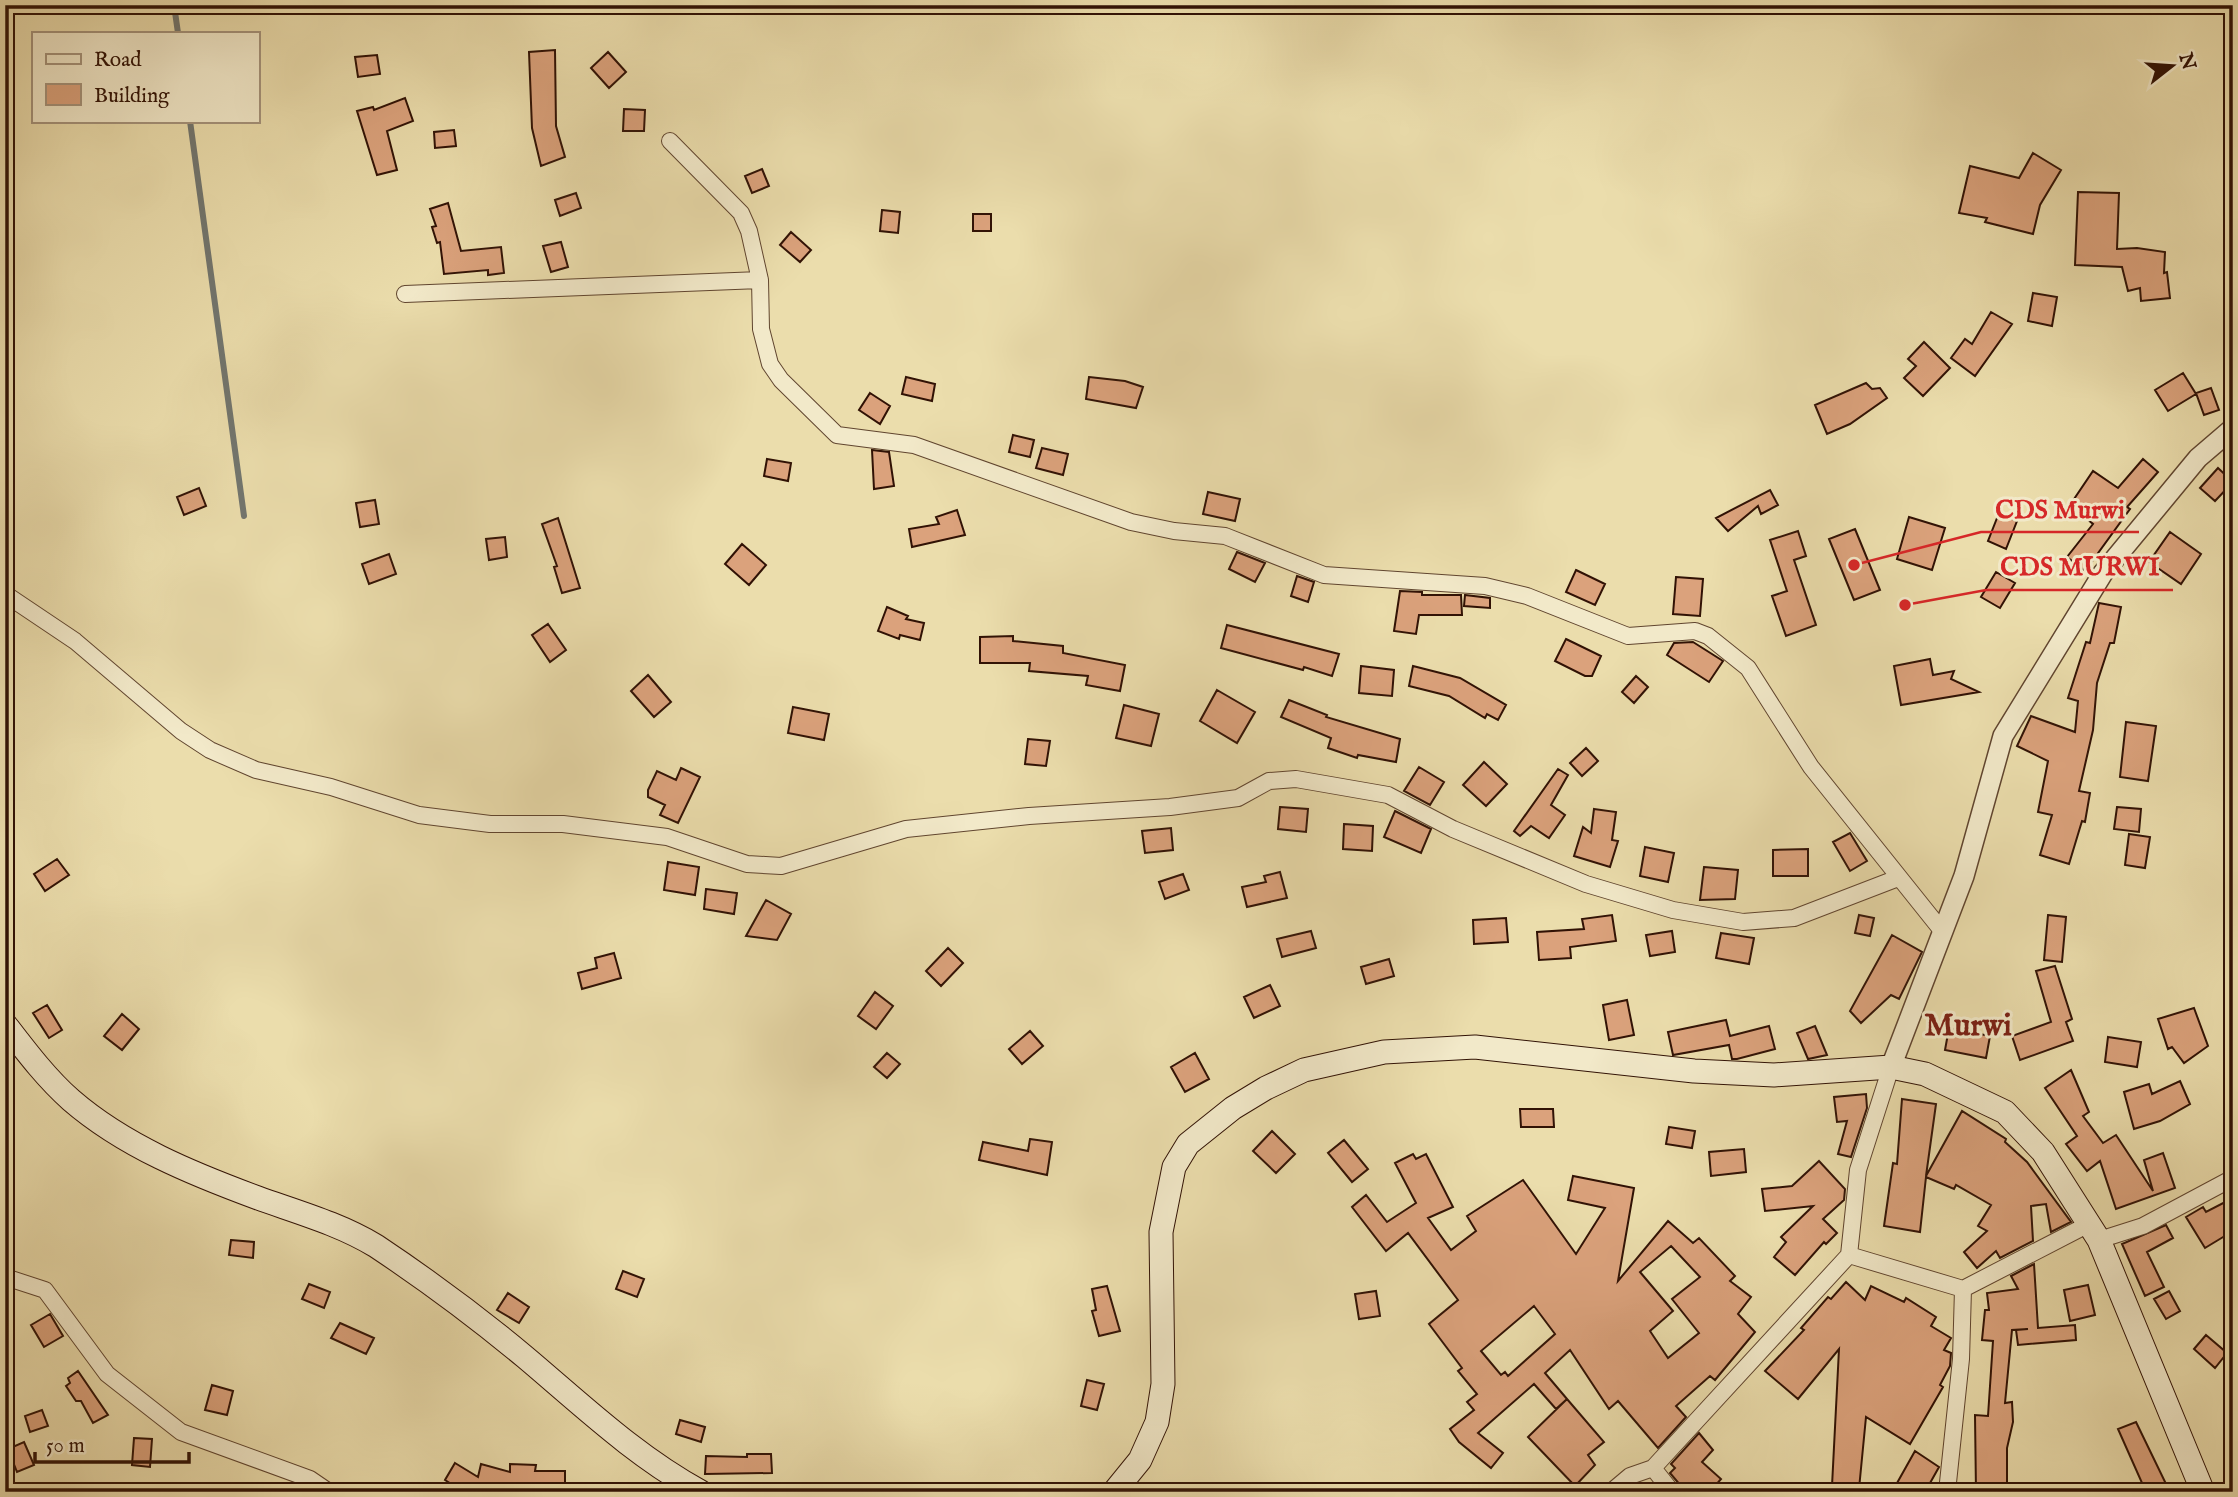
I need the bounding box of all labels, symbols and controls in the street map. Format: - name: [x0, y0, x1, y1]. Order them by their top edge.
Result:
- legend: [32, 32, 259, 122]
- north arrow: [2136, 32, 2206, 102]
- text: Road: [94, 47, 142, 74]
- text: N: [2172, 49, 2200, 74]
- text: Building: [94, 83, 170, 110]
- callout: CDS Murwi: [1981, 485, 2139, 532]
- text: CDS Murwi: [1995, 494, 2125, 527]
- callout: CDS MURWI: [1986, 543, 2173, 590]
- text: CDS MURWI: [2000, 551, 2160, 584]
- district label: Murwi: [1924, 1006, 2012, 1047]
- scale bar: [35, 1420, 189, 1464]
- text: 50 m: [46, 1433, 85, 1460]

